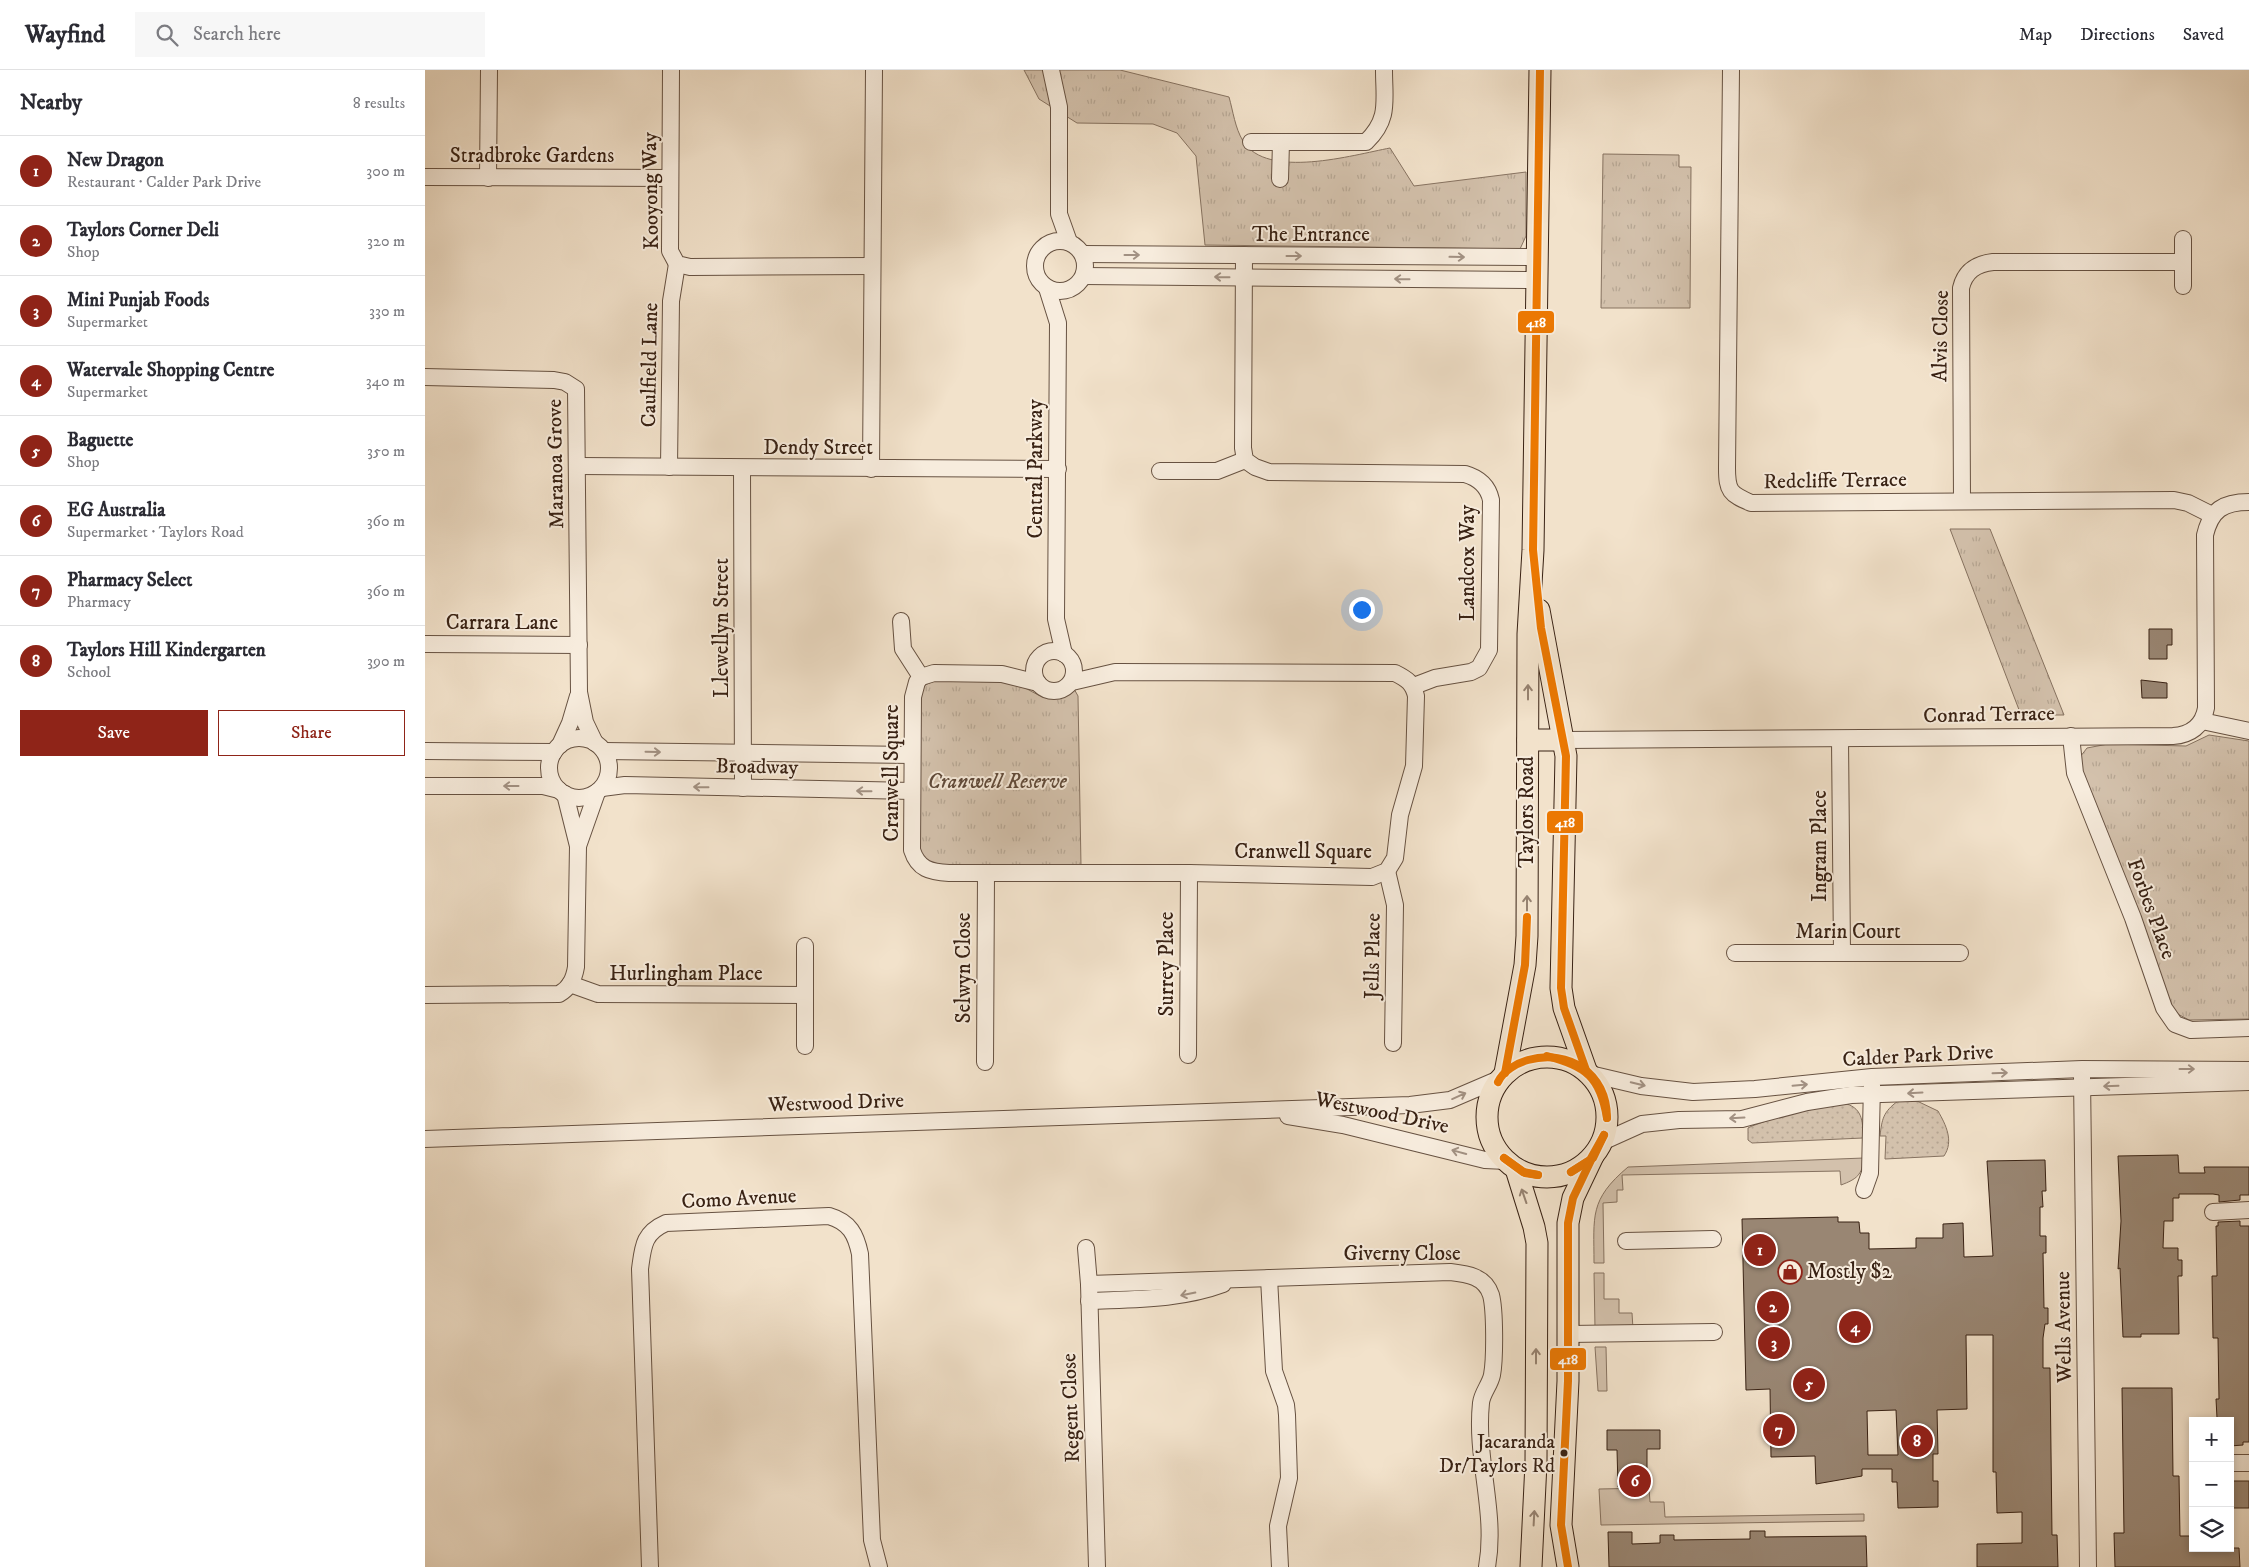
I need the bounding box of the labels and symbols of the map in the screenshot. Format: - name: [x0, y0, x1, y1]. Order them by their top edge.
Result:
- street label: Kooyong Way: [637, 131, 665, 250]
- street label: Stradbroke Gardens: [450, 143, 614, 169]
- street label: The Entrance: [1252, 222, 1370, 248]
- one-way arrow: [1124, 250, 1140, 259]
- one-way arrow: [1286, 251, 1302, 261]
- one-way arrow: [1448, 252, 1465, 262]
- one-way arrow: [1214, 272, 1230, 282]
- one-way arrow: [1394, 274, 1410, 284]
- street label: Alvis Close: [1927, 290, 1955, 382]
- street label: Caulfield Lane: [636, 302, 664, 428]
- line badge: 418: [1517, 310, 1555, 334]
- text: 418: [1525, 314, 1546, 332]
- street label: Maranoa Grove: [542, 398, 570, 529]
- street label: Central Parkway: [1023, 398, 1049, 539]
- street label: Dendy Street: [763, 435, 873, 461]
- street label: Redcliffe Terrace: [1763, 467, 1907, 495]
- street label: Landcox Way: [1455, 504, 1481, 621]
- street label: Llewellyn Street: [709, 558, 735, 698]
- your location: [1349, 597, 1375, 623]
- street label: Carrara Lane: [446, 610, 558, 636]
- one-way arrow: [1523, 684, 1533, 700]
- street label: Conrad Terrace: [1923, 701, 2055, 729]
- street label: Cranwell Square: [879, 704, 905, 842]
- one-way arrow: [644, 747, 661, 757]
- street label: Broadway: [715, 753, 800, 781]
- street label: Taylors Road: [1514, 756, 1540, 868]
- park label: Cranwell Reserve: [927, 769, 1067, 795]
- one-way arrow: [503, 781, 520, 791]
- one-way arrow: [694, 782, 710, 792]
- one-way arrow: [856, 786, 872, 795]
- street label: Ingram Place: [1807, 790, 1833, 902]
- line badge: 418: [1546, 810, 1584, 834]
- text: 418: [1554, 814, 1575, 832]
- street label: Cranwell Square: [1234, 839, 1372, 865]
- street label: Forbes Place: [2121, 855, 2181, 963]
- one-way arrow: [1522, 896, 1532, 912]
- street label: Surrey Place: [1154, 911, 1180, 1017]
- street label: Selwyn Close: [951, 912, 977, 1023]
- street label: Jells Place: [1359, 913, 1387, 1001]
- street label: Marin Court: [1795, 919, 1901, 945]
- street label: Hurlingham Place: [609, 961, 763, 987]
- street label: Calder Park Drive: [1842, 1039, 1994, 1073]
- one-way arrow: [2179, 1064, 2195, 1074]
- one-way arrow: [1991, 1068, 2007, 1077]
- one-way arrow: [1630, 1080, 1646, 1089]
- one-way arrow: [1792, 1081, 1808, 1090]
- one-way arrow: [2103, 1081, 2119, 1090]
- street label: Westwood Drive: [1312, 1086, 1452, 1140]
- street label: Westwood Drive: [766, 1088, 905, 1118]
- one-way arrow: [1907, 1088, 1924, 1098]
- one-way arrow: [1451, 1090, 1466, 1100]
- one-way arrow: [1730, 1114, 1746, 1123]
- one-way arrow: [1451, 1147, 1467, 1156]
- street label: Como Avenue: [681, 1183, 797, 1215]
- one-way arrow: [1519, 1188, 1528, 1204]
- pin: 1: [1744, 1231, 1776, 1269]
- street label: Giverny Close: [1343, 1241, 1461, 1267]
- shop icon: Mostly $2: [1777, 1259, 1803, 1285]
- place label: Mostly $2: [1807, 1259, 1893, 1285]
- street label: Wells Avenue: [2050, 1271, 2078, 1384]
- pin: 2: [1757, 1288, 1789, 1326]
- one-way arrow: [1180, 1290, 1196, 1300]
- pin: 4: [1839, 1308, 1871, 1346]
- pin: 3: [1758, 1324, 1790, 1362]
- line badge: 418: [1549, 1347, 1587, 1371]
- one-way arrow: [1531, 1348, 1541, 1364]
- text: 418: [1557, 1351, 1578, 1369]
- street label: Regent Close: [1056, 1352, 1086, 1463]
- pin: 5: [1793, 1365, 1825, 1403]
- pin: 7: [1763, 1411, 1795, 1449]
- pin: 8: [1901, 1422, 1933, 1460]
- place label: Jacaranda Dr/Taylors Rd: [1439, 1430, 1555, 1479]
- marker: Jacaranda Dr/Taylors Rd: [1559, 1448, 1569, 1458]
- pin: 6: [1619, 1462, 1651, 1500]
- one-way arrow: [1530, 1511, 1539, 1527]

